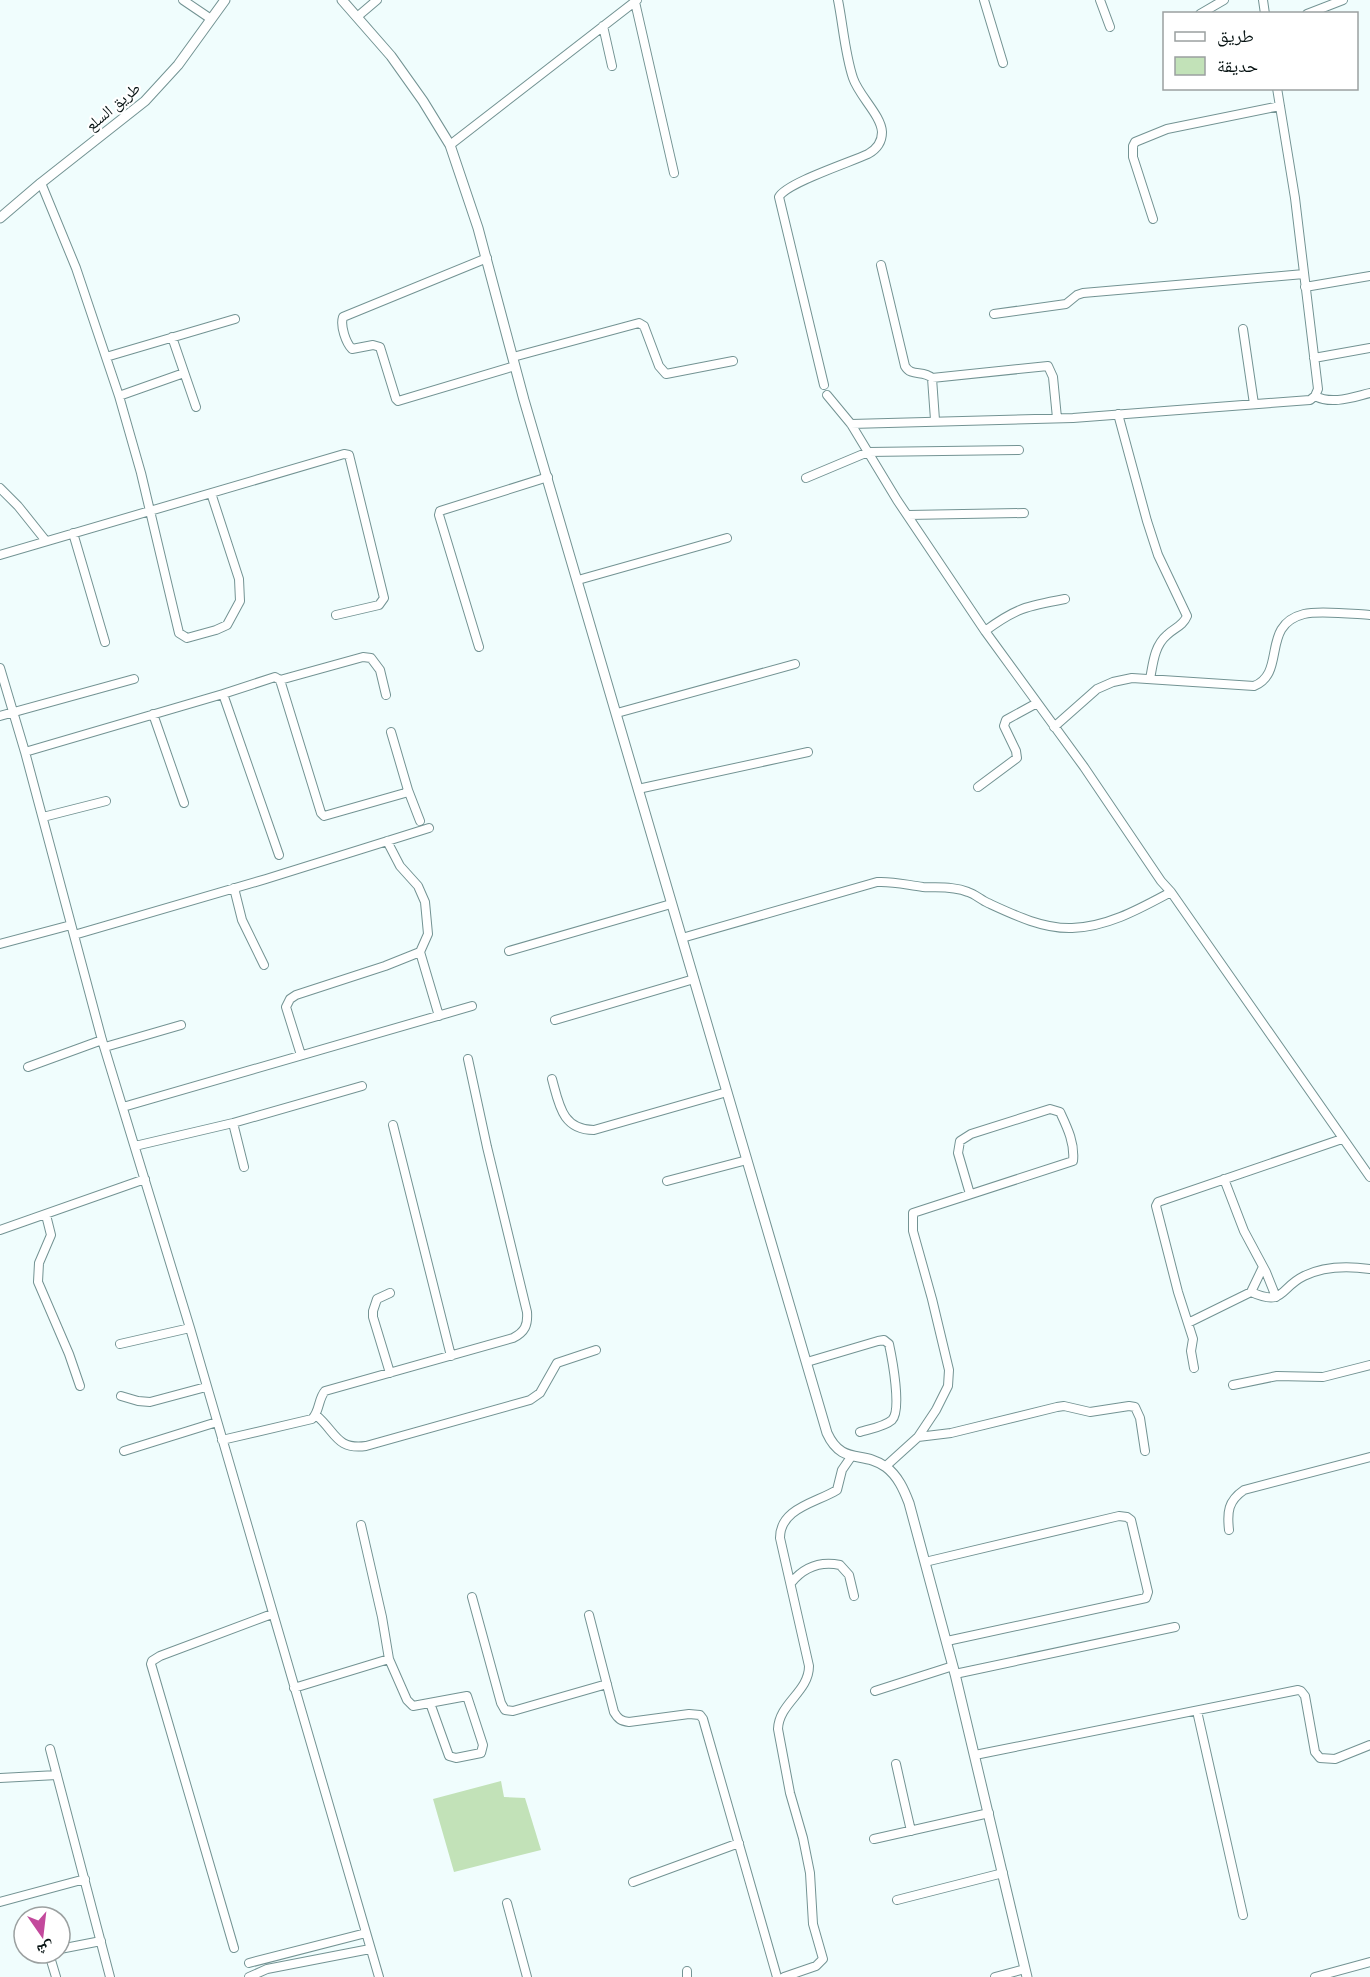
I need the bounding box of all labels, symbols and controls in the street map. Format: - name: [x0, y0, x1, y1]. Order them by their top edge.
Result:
- legend: [1163, 12, 1358, 90]
- text: طريق: [1217, 24, 1254, 49]
- text: حديقة: [1217, 54, 1258, 79]
- street label: طريق السلع: [81, 78, 145, 136]
- north arrow: [12, 1905, 72, 1965]
- text: ش: [34, 1936, 56, 1961]

